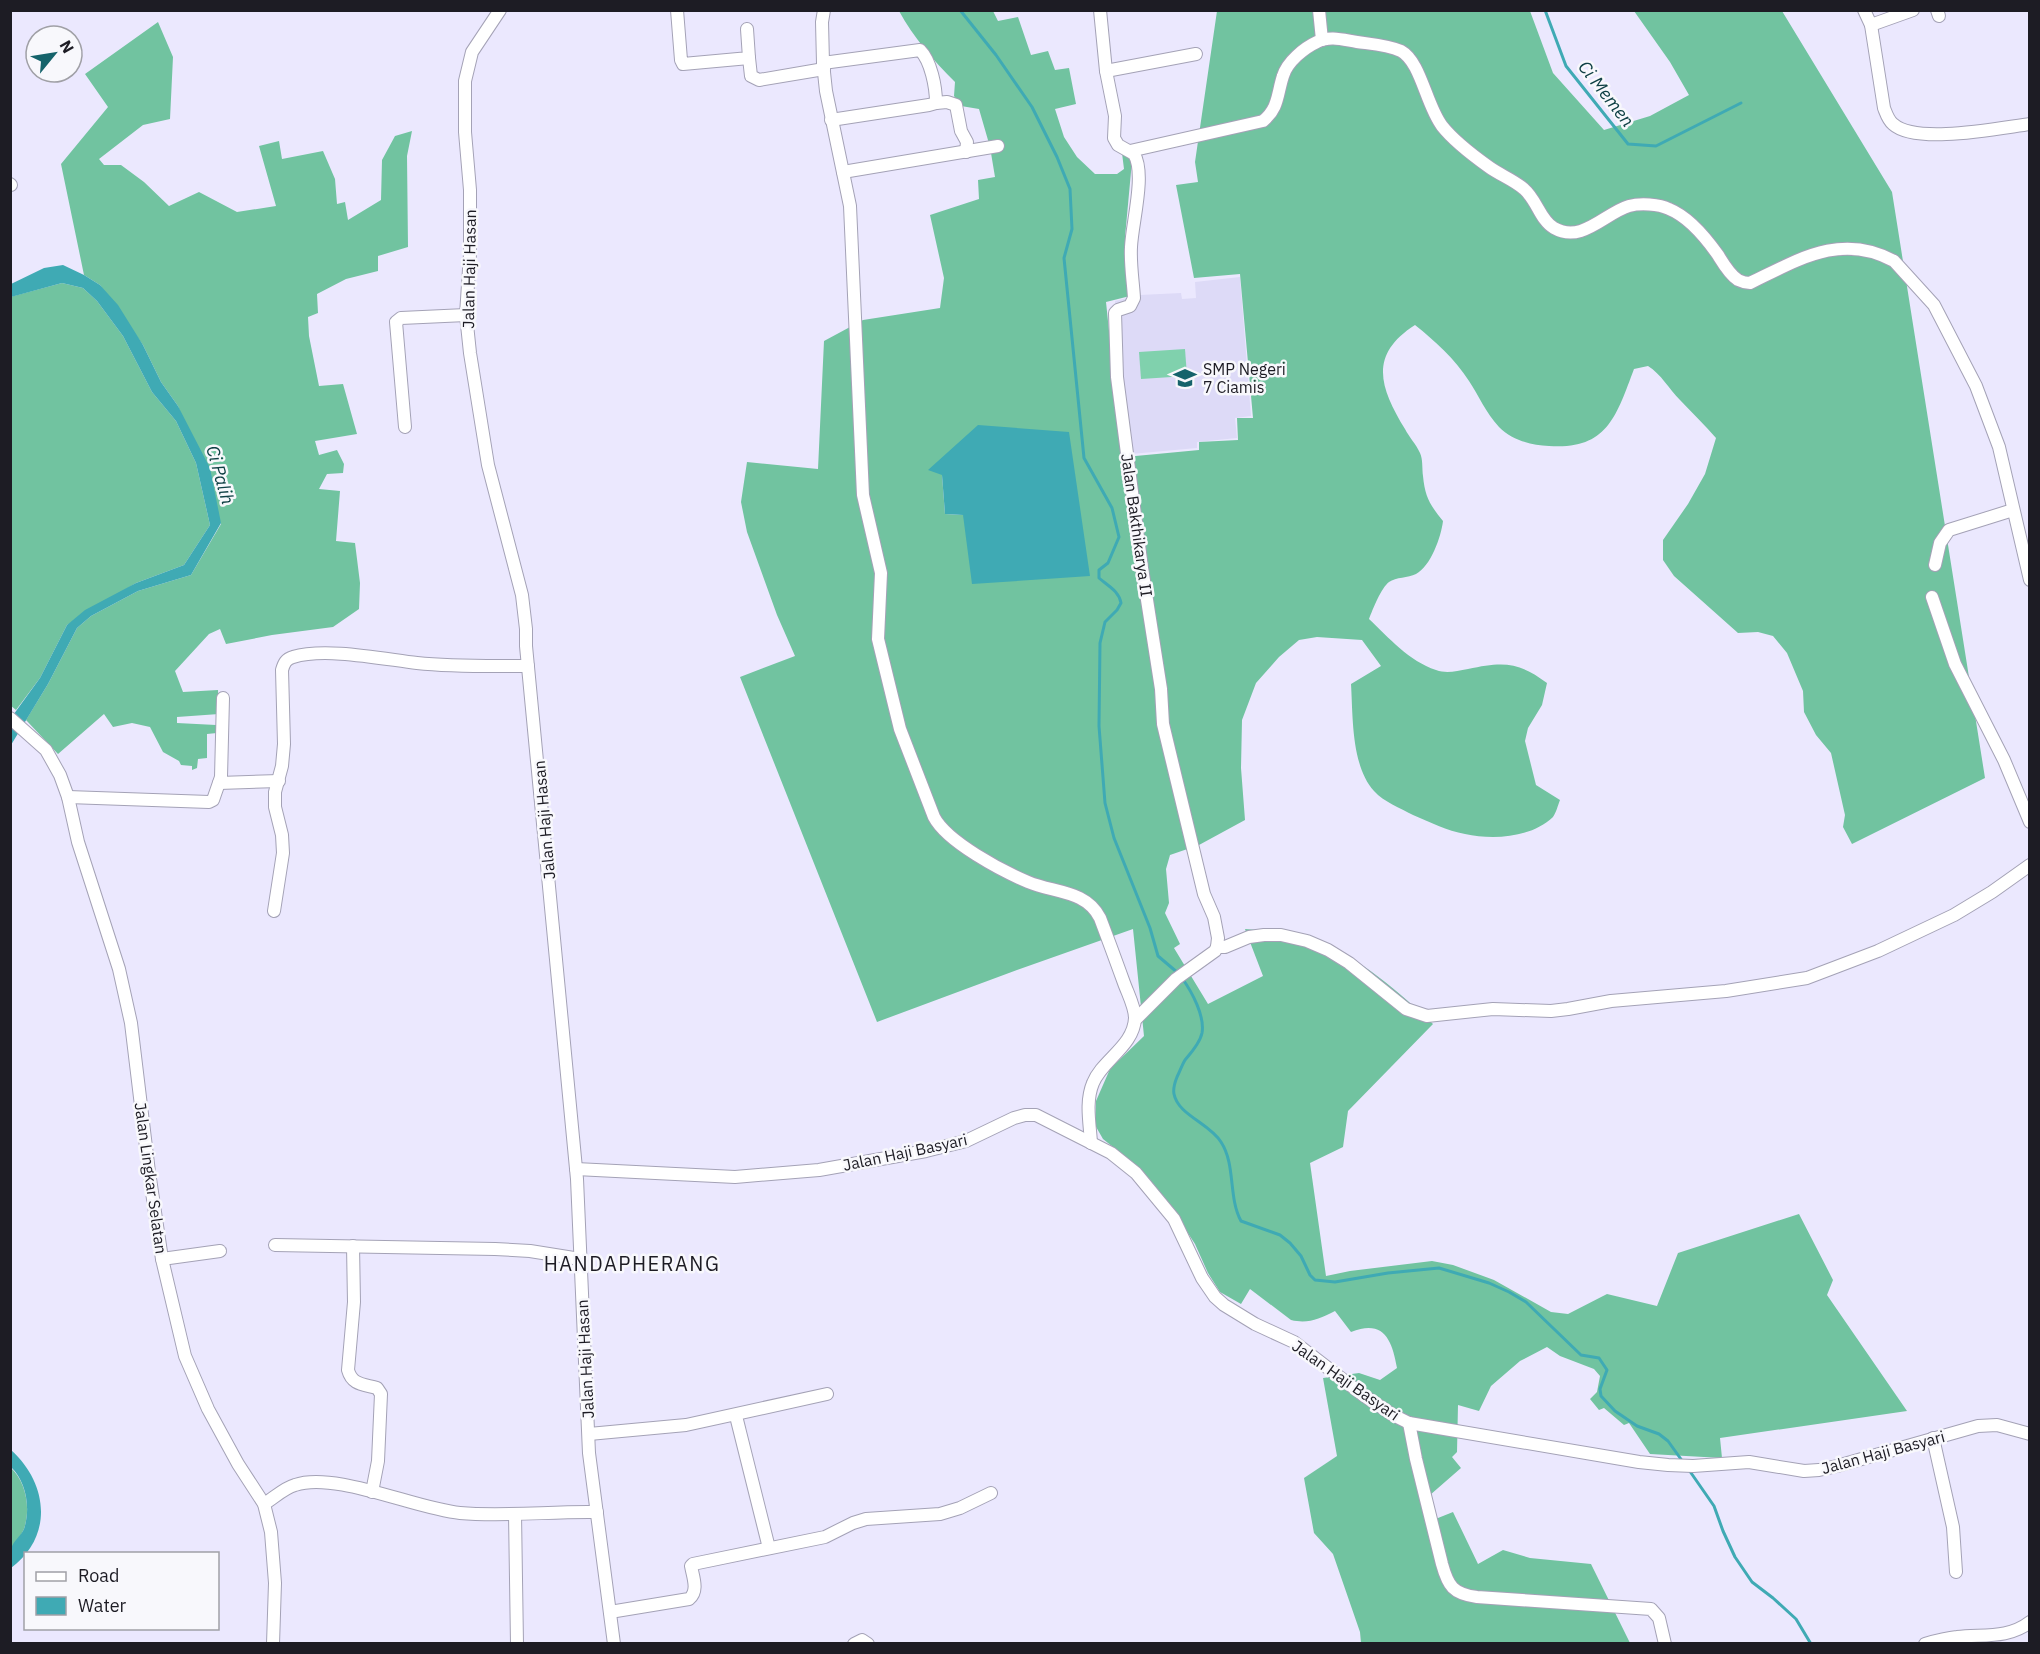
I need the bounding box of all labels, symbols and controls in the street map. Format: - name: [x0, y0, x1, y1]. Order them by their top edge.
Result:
- north arrow: [24, 24, 84, 84]
- text: N: [55, 36, 79, 57]
- water label: Ci Memen: [1573, 56, 1639, 131]
- street label: Jalan Haji Hasan: [458, 209, 480, 329]
- place label: SMP Negeri 7 Ciamis: [1203, 359, 1286, 397]
- school or university icon: SMP Negeri 7 Ciamis: [1172, 365, 1198, 391]
- water label: Ci Palih: [201, 443, 240, 507]
- street label: Jalan Bakthikarya II: [1117, 452, 1157, 598]
- street label: Jalan Haji Hasan: [529, 760, 559, 880]
- street label: Jalan Lingkar Selatan: [130, 1101, 172, 1255]
- street label: Jalan Haji Basyari: [841, 1129, 969, 1175]
- district label: HANDAPHERANG: [544, 1250, 720, 1277]
- street label: Jalan Haji Hasan: [572, 1299, 598, 1419]
- street label: Jalan Haji Basyari: [1288, 1335, 1404, 1425]
- street label: Jalan Haji Basyari: [1819, 1426, 1947, 1478]
- legend: [24, 1552, 219, 1630]
- text: Road: [78, 1564, 119, 1587]
- text: Water: [78, 1594, 127, 1617]

